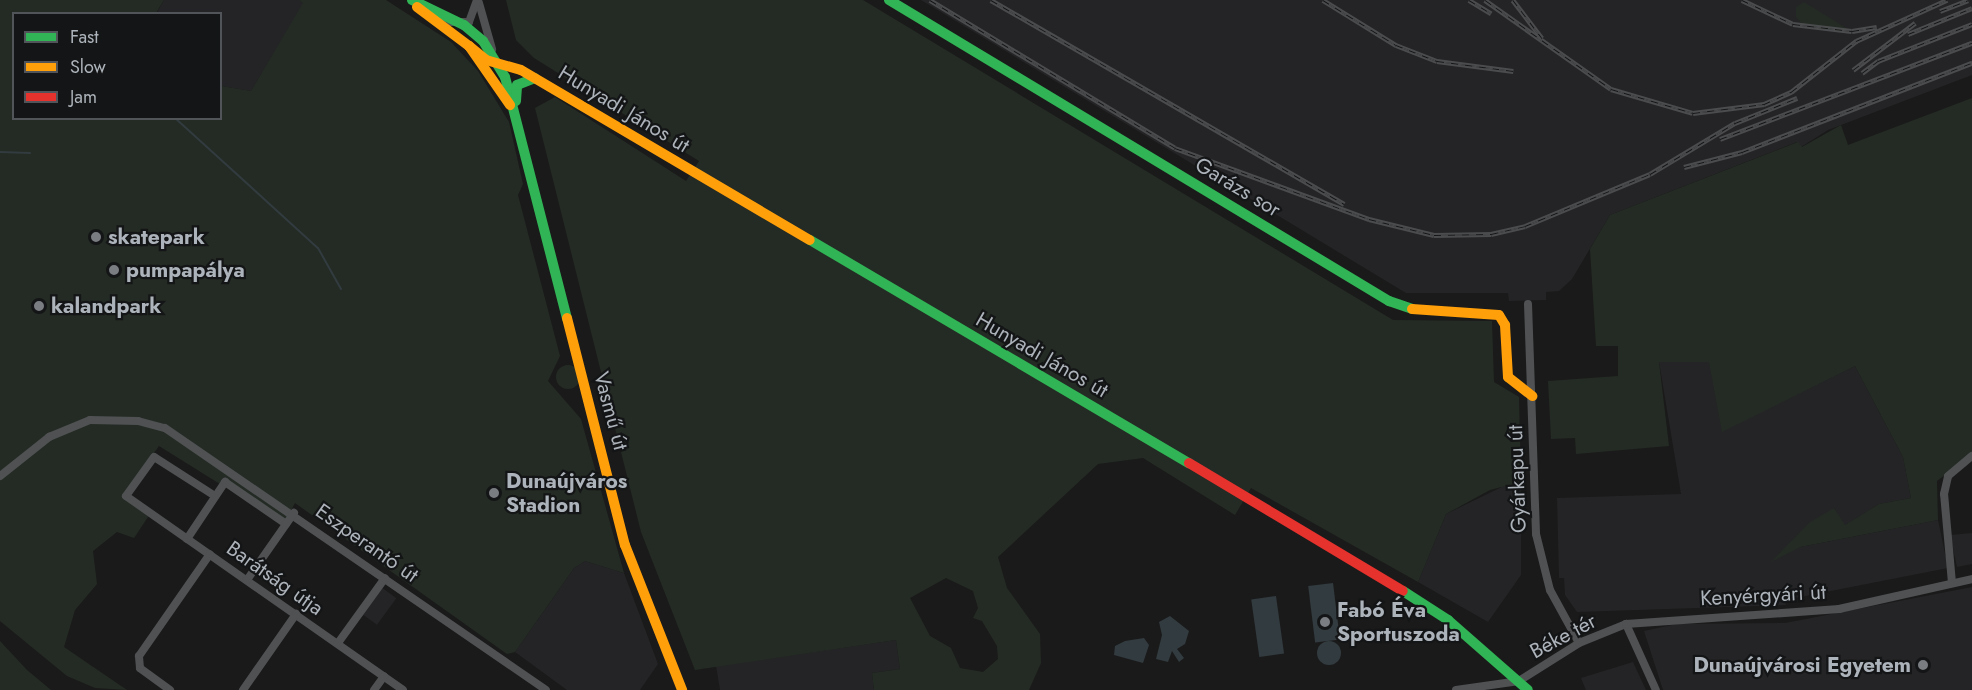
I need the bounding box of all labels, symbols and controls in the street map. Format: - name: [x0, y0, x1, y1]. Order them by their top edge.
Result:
- legend: [12, 12, 222, 120]
- text: Fast: [70, 24, 99, 50]
- text: Slow: [70, 54, 106, 80]
- street label: Hunyadi János út: [554, 60, 694, 158]
- text: Jam: [70, 84, 97, 110]
- street label: Garázs sor: [1191, 152, 1285, 222]
- place label: skatepark: [108, 224, 205, 250]
- marker: skatepark: [89, 230, 103, 244]
- place label: pumpapálya: [126, 257, 245, 283]
- marker: pumpapálya: [107, 263, 121, 277]
- place label: kalandpark: [51, 293, 161, 319]
- marker: kalandpark: [32, 299, 46, 313]
- street label: Hunyadi János út: [971, 307, 1113, 403]
- street label: Vasmű út: [588, 369, 634, 453]
- street label: Gyárkapu út: [1503, 425, 1531, 533]
- place label: Dunaújváros Stadion: [506, 468, 627, 518]
- marker: Dunaújváros Stadion: [487, 486, 501, 500]
- street label: Eszperantó út: [311, 498, 423, 588]
- street label: Barátság útja: [222, 535, 328, 621]
- street label: Kenyérgyári út: [1699, 579, 1827, 611]
- place label: Fabó Éva Sportuszoda: [1337, 597, 1460, 647]
- street label: Béke tér: [1525, 608, 1601, 664]
- marker: Fabó Éva Sportuszoda: [1318, 615, 1332, 629]
- place label: Dunaújvárosi Egyetem: [1693, 652, 1911, 678]
- marker: Dunaújvárosi Egyetem: [1916, 658, 1930, 672]

